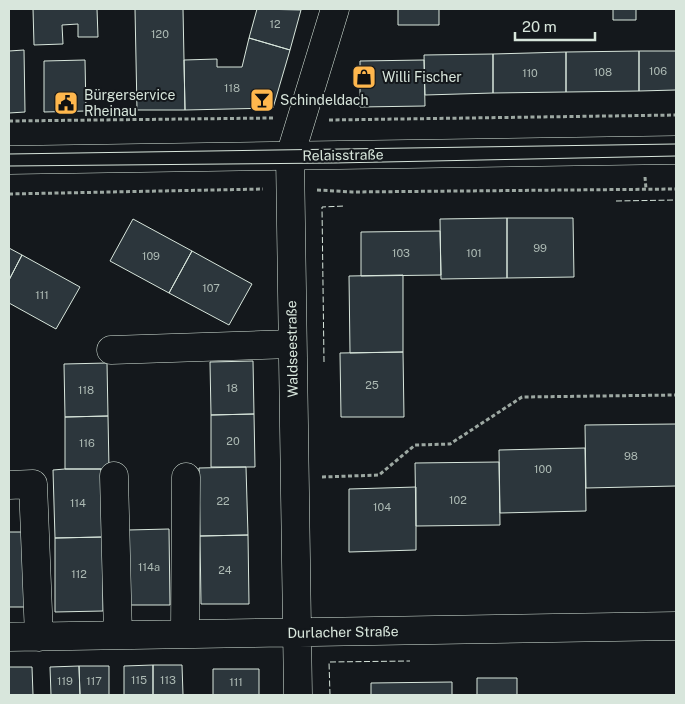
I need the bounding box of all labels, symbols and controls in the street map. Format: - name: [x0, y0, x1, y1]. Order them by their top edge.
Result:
- scale bar: [515, 10, 595, 42]
- house number: 12: [269, 18, 281, 30]
- text: 20 m: [522, 18, 557, 35]
- house number: 120: [151, 28, 169, 40]
- shop icon: Willi Fischer: [351, 64, 377, 90]
- house number: 106: [649, 65, 667, 77]
- house number: 108: [594, 66, 612, 78]
- house number: 110: [522, 67, 538, 79]
- place label: Willi Fischer: [382, 69, 462, 85]
- house number: 118: [224, 82, 240, 94]
- place label: Bürgerservice Rheinau: [84, 87, 175, 119]
- bar icon: Schindeldach: [249, 87, 275, 113]
- public building icon: Bürgerservice Rheinau: [53, 90, 79, 116]
- place label: Schindeldach: [280, 92, 368, 108]
- street label: Relaisstraße: [302, 146, 384, 164]
- house number: 99: [533, 242, 547, 254]
- house number: 103: [392, 247, 410, 259]
- house number: 101: [466, 247, 482, 259]
- house number: 109: [142, 250, 160, 262]
- house number: 107: [202, 282, 220, 294]
- house number: 111: [35, 289, 49, 301]
- street label: Waldseestraße: [283, 300, 301, 398]
- house number: 25: [365, 379, 379, 391]
- house number: 18: [226, 382, 238, 394]
- house number: 118: [78, 384, 94, 396]
- house number: 20: [226, 435, 240, 447]
- house number: 116: [79, 437, 95, 449]
- house number: 98: [624, 450, 638, 462]
- house number: 100: [534, 463, 552, 475]
- house number: 102: [449, 494, 467, 506]
- house number: 22: [216, 495, 230, 507]
- house number: 114: [70, 497, 86, 509]
- house number: 104: [373, 501, 391, 513]
- house number: 114a: [138, 561, 160, 573]
- house number: 24: [218, 564, 232, 576]
- house number: 112: [71, 568, 87, 580]
- street label: Durlacher Straße: [287, 623, 399, 641]
- house number: 115: [131, 674, 147, 686]
- house number: 113: [160, 674, 176, 686]
- house number: 119: [57, 675, 73, 687]
- house number: 117: [86, 675, 102, 687]
- house number: 111: [229, 676, 243, 688]

